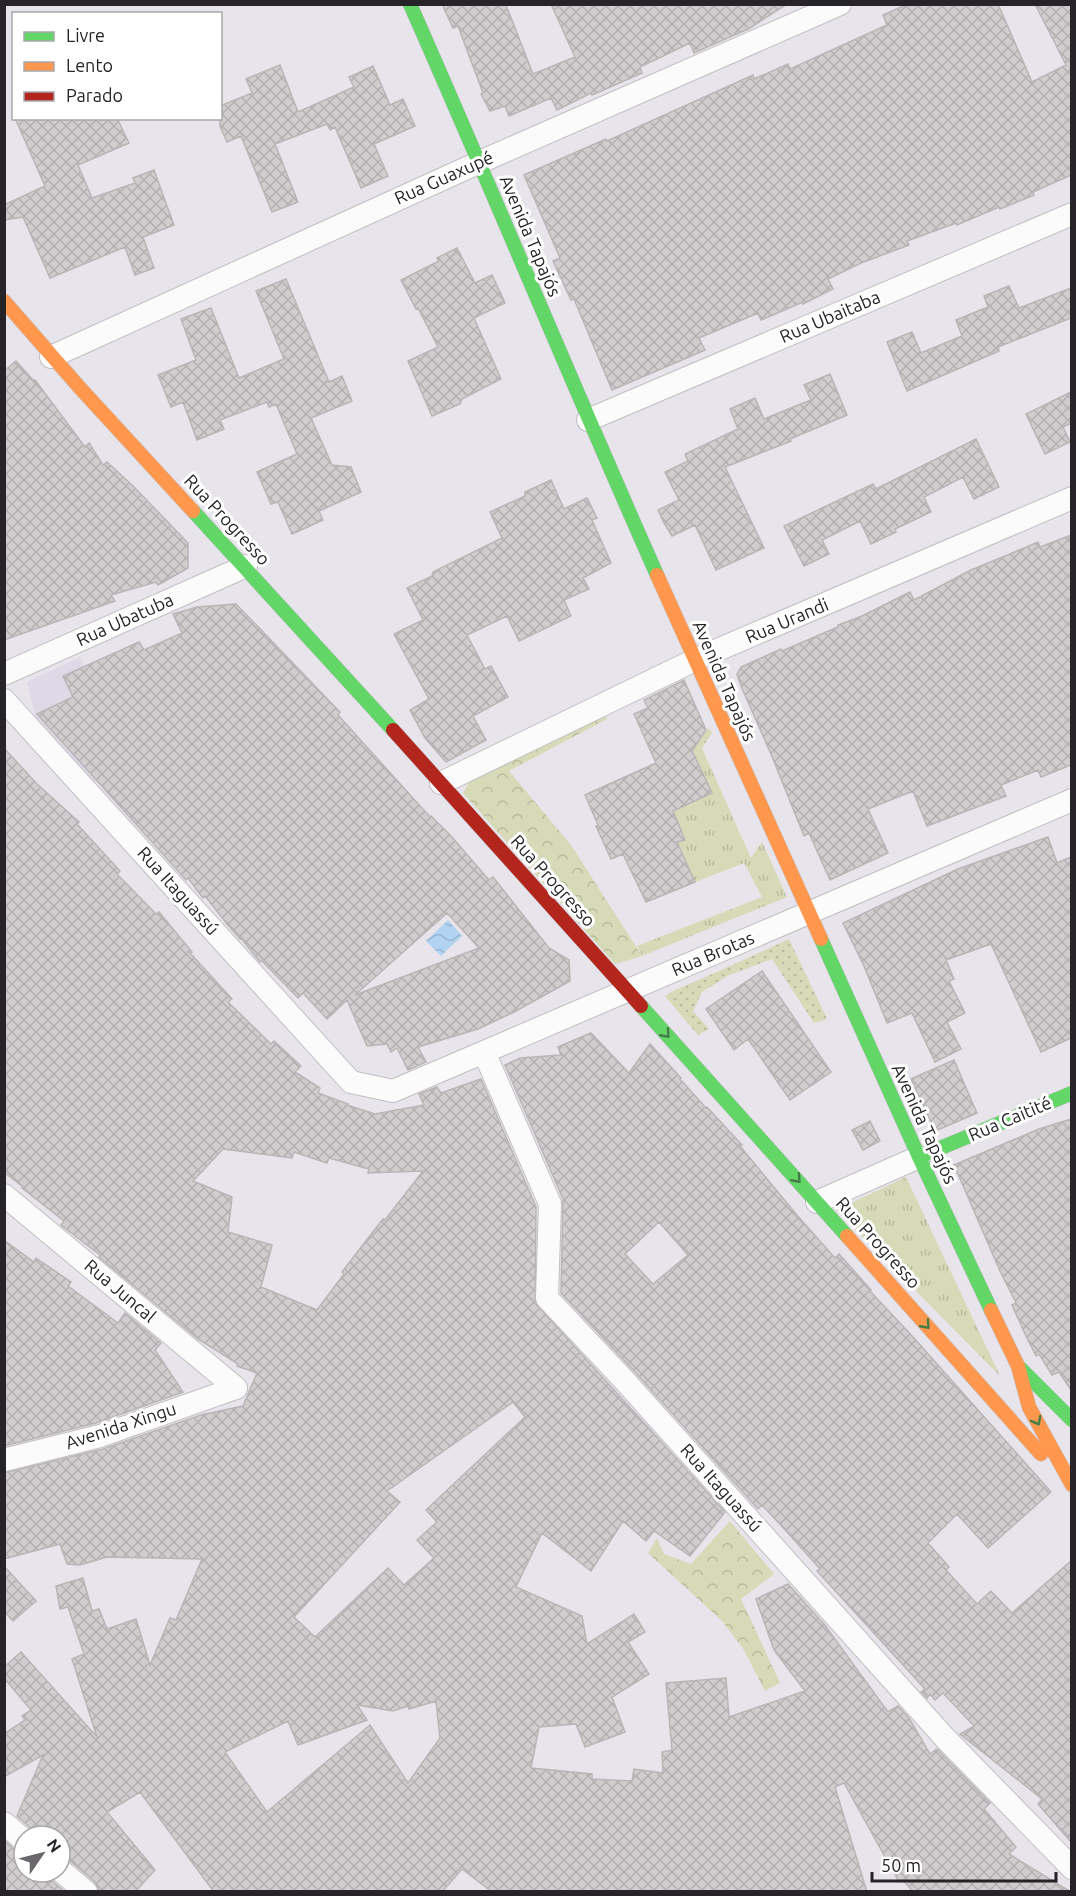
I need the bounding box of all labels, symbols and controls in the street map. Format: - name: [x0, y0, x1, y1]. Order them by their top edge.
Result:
- legend: [12, 12, 222, 120]
- text: Livre: [66, 25, 105, 45]
- text: Lento: [66, 55, 113, 75]
- text: Parado: [66, 85, 123, 105]
- street label: Rua Guaxupé: [391, 146, 496, 208]
- street label: Avenida Tapajós: [496, 172, 566, 299]
- street label: Rua Ubaitaba: [776, 286, 883, 346]
- street label: Rua Progresso: [181, 470, 275, 569]
- street label: Rua Ubatuba: [73, 589, 176, 649]
- street label: Rua Urandi: [742, 594, 831, 647]
- street label: Avenida Tapajós: [689, 617, 761, 744]
- street label: Rua Progresso: [507, 830, 600, 930]
- street label: Rua Itaguassú: [134, 842, 223, 938]
- street label: Rua Brotas: [668, 927, 757, 979]
- one-way arrow: [659, 1027, 670, 1038]
- street label: Avenida Tapajós: [888, 1061, 961, 1187]
- street label: Rua Caitité: [965, 1092, 1054, 1144]
- one-way arrow: [790, 1172, 801, 1183]
- street label: Rua Progresso: [832, 1192, 925, 1292]
- street label: Rua Juncal: [81, 1255, 160, 1326]
- one-way arrow: [919, 1318, 930, 1329]
- street label: Avenida Xingu: [63, 1398, 179, 1452]
- one-way arrow: [1030, 1415, 1041, 1426]
- street label: Rua Itaguassú: [677, 1439, 766, 1535]
- north arrow: [12, 1824, 72, 1884]
- text: N: [43, 1835, 65, 1855]
- scale bar: [872, 1845, 1056, 1883]
- text: 50 m: [881, 1855, 921, 1875]

